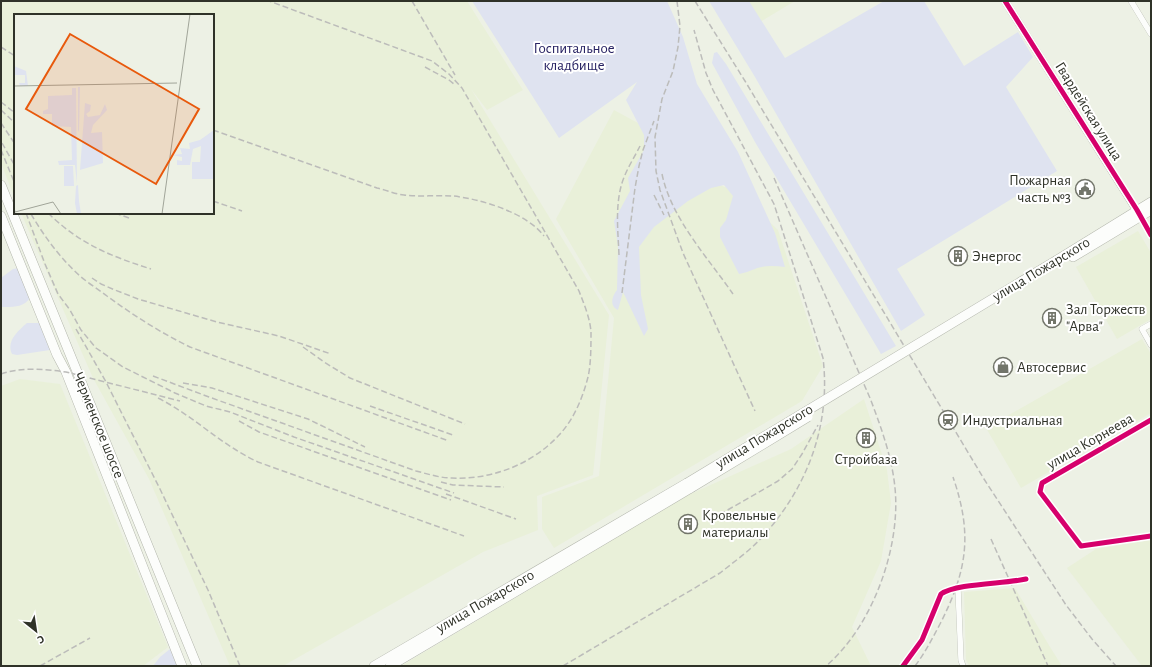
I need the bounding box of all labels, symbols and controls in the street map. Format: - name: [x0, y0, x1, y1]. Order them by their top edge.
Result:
- inset map: [14, 14, 214, 214]
- park label: Госпитальное кладбище: [533, 41, 615, 73]
- street label: Гвардейская улица: [1052, 59, 1125, 163]
- place label: Пожарная часть №3: [1009, 173, 1071, 205]
- public building icon: Пожарная часть №3: [1074, 178, 1096, 200]
- street label: улица Пожарского: [989, 235, 1092, 305]
- building icon: Энергос: [947, 245, 969, 267]
- place label: Энергос: [972, 249, 1021, 264]
- place label: Зал Торжеств "Арва": [1066, 302, 1146, 334]
- building icon: Зал Торжеств "Арва": [1041, 307, 1063, 329]
- shop icon: Автосервис: [992, 356, 1014, 378]
- place label: Автосервис: [1017, 360, 1086, 375]
- street label: Черменское шоссе: [70, 370, 127, 481]
- street label: улица Пожарского: [712, 402, 815, 472]
- station icon: Индустриальная: [937, 409, 959, 431]
- street label: улица Корнеева: [1044, 411, 1136, 473]
- place label: Индустриальная: [962, 413, 1063, 428]
- building icon: Стройбаза: [855, 427, 877, 449]
- place label: Стройбаза: [834, 452, 898, 467]
- place label: Кровельные материалы: [702, 508, 776, 540]
- building icon: Кровельные материалы: [677, 513, 699, 535]
- street label: улица Пожарского: [433, 567, 537, 636]
- north arrow: [16, 611, 56, 651]
- text: С: [35, 633, 46, 646]

